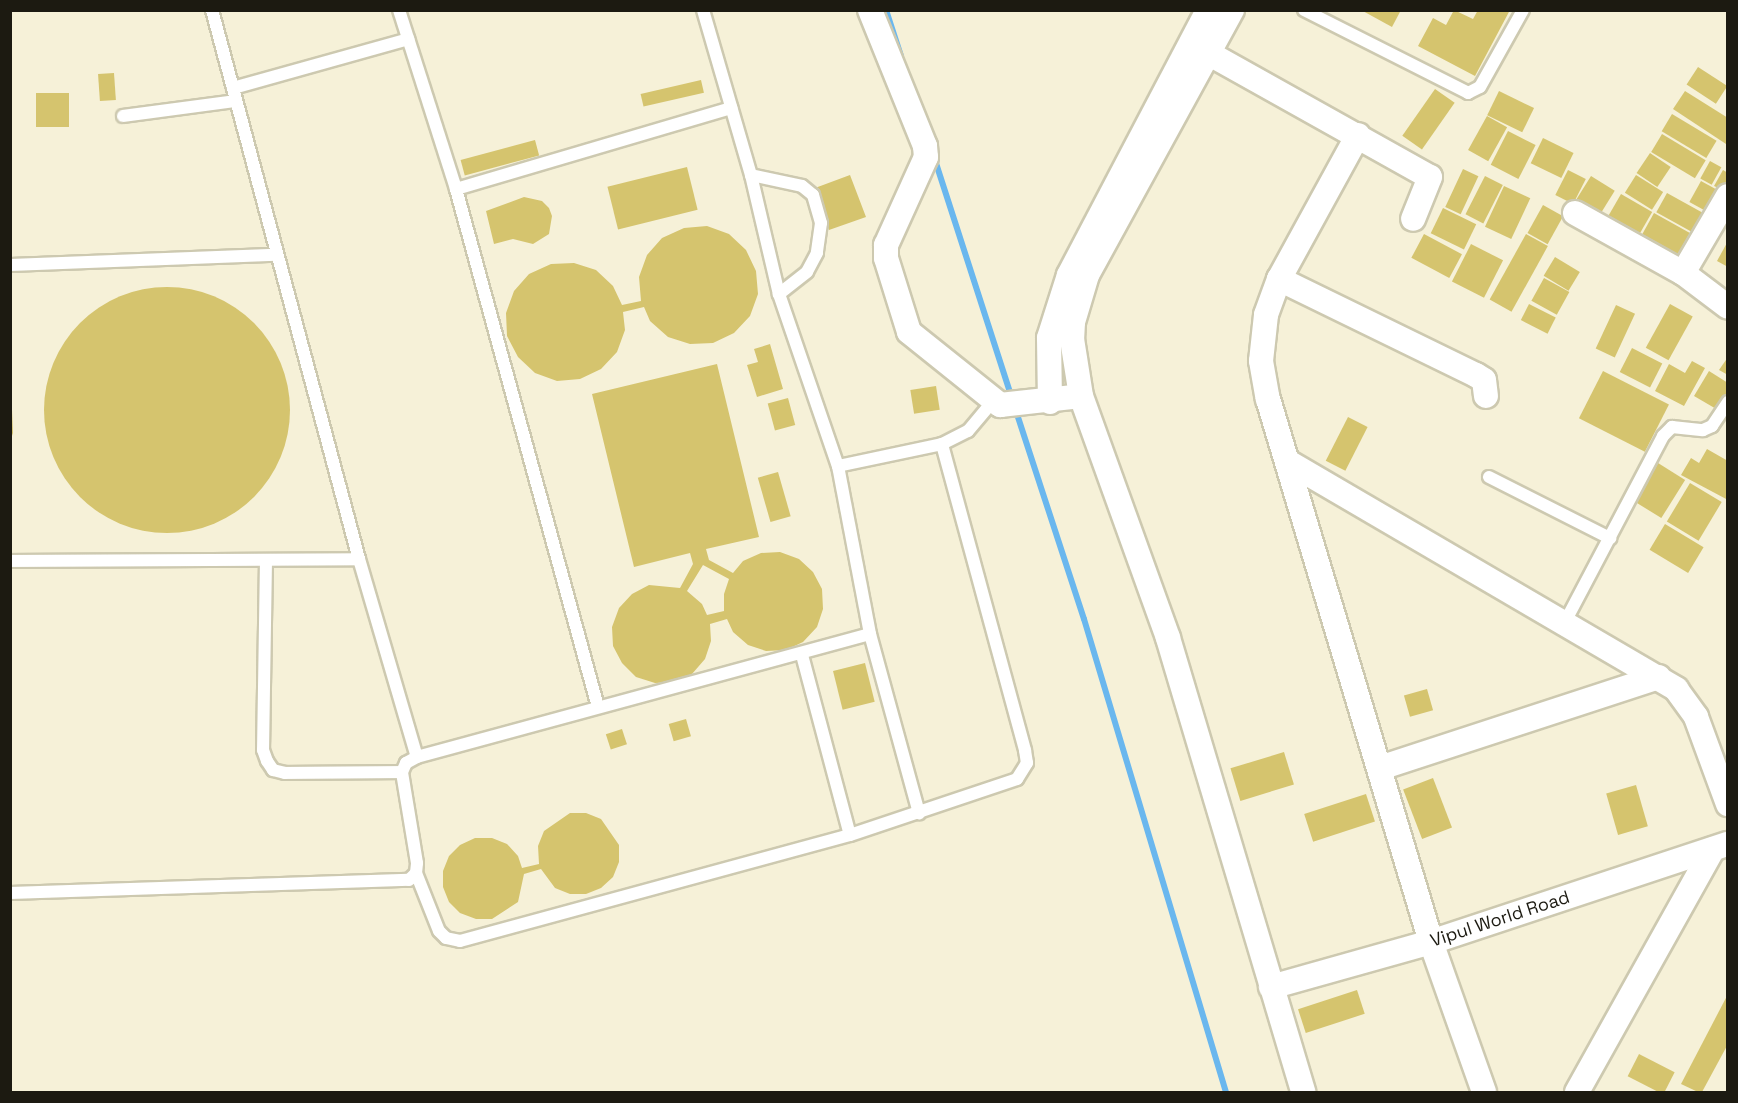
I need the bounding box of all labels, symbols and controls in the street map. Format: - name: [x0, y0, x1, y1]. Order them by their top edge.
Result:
- street label: Vipul World Road: [1428, 886, 1572, 952]

